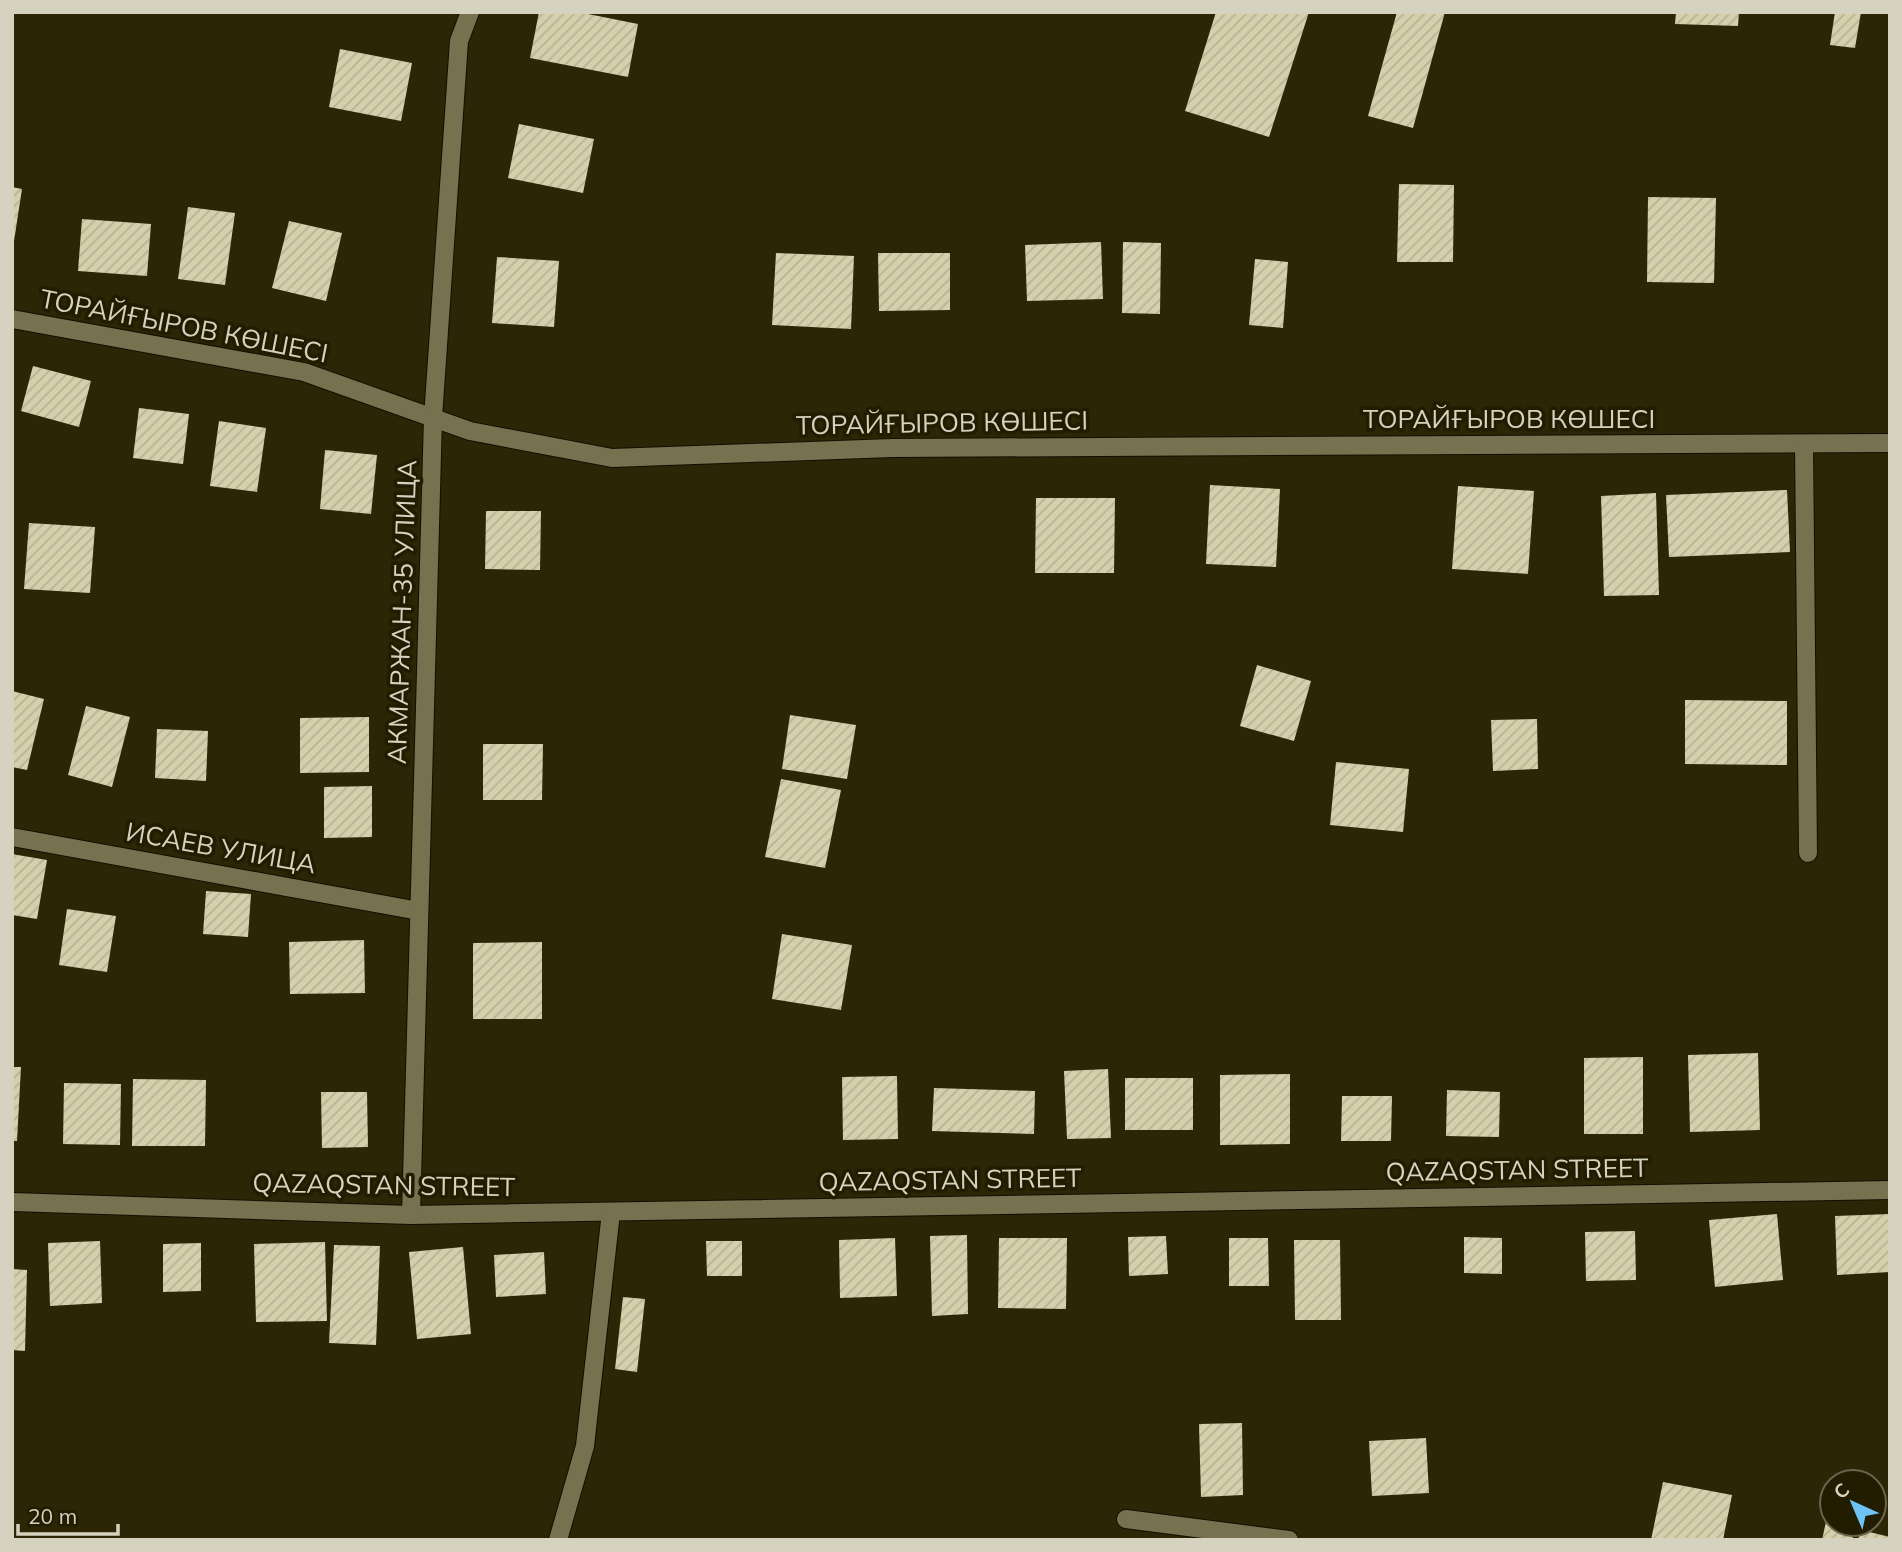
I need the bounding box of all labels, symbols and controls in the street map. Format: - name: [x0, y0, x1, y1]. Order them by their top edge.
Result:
- street label: ТОРАЙҒЫРОВ КӨШЕСІ: [37, 281, 331, 370]
- street label: ТОРАЙҒЫРОВ КӨШЕСІ: [1363, 402, 1655, 435]
- street label: ТОРАЙҒЫРОВ КӨШЕСІ: [796, 403, 1088, 442]
- street label: АКМАРЖАН-35 УЛИЦА: [380, 459, 423, 765]
- street label: ИСАЕВ УЛИЦА: [124, 815, 319, 880]
- street label: QAZAQSTAN STREET: [1385, 1151, 1649, 1188]
- street label: QAZAQSTAN STREET: [818, 1161, 1082, 1198]
- street label: QAZAQSTAN STREET: [252, 1166, 516, 1203]
- north arrow: [1818, 1468, 1888, 1538]
- text: С: [1828, 1478, 1854, 1504]
- scale bar: [18, 1492, 117, 1536]
- text: 20 m: [28, 1503, 77, 1529]

